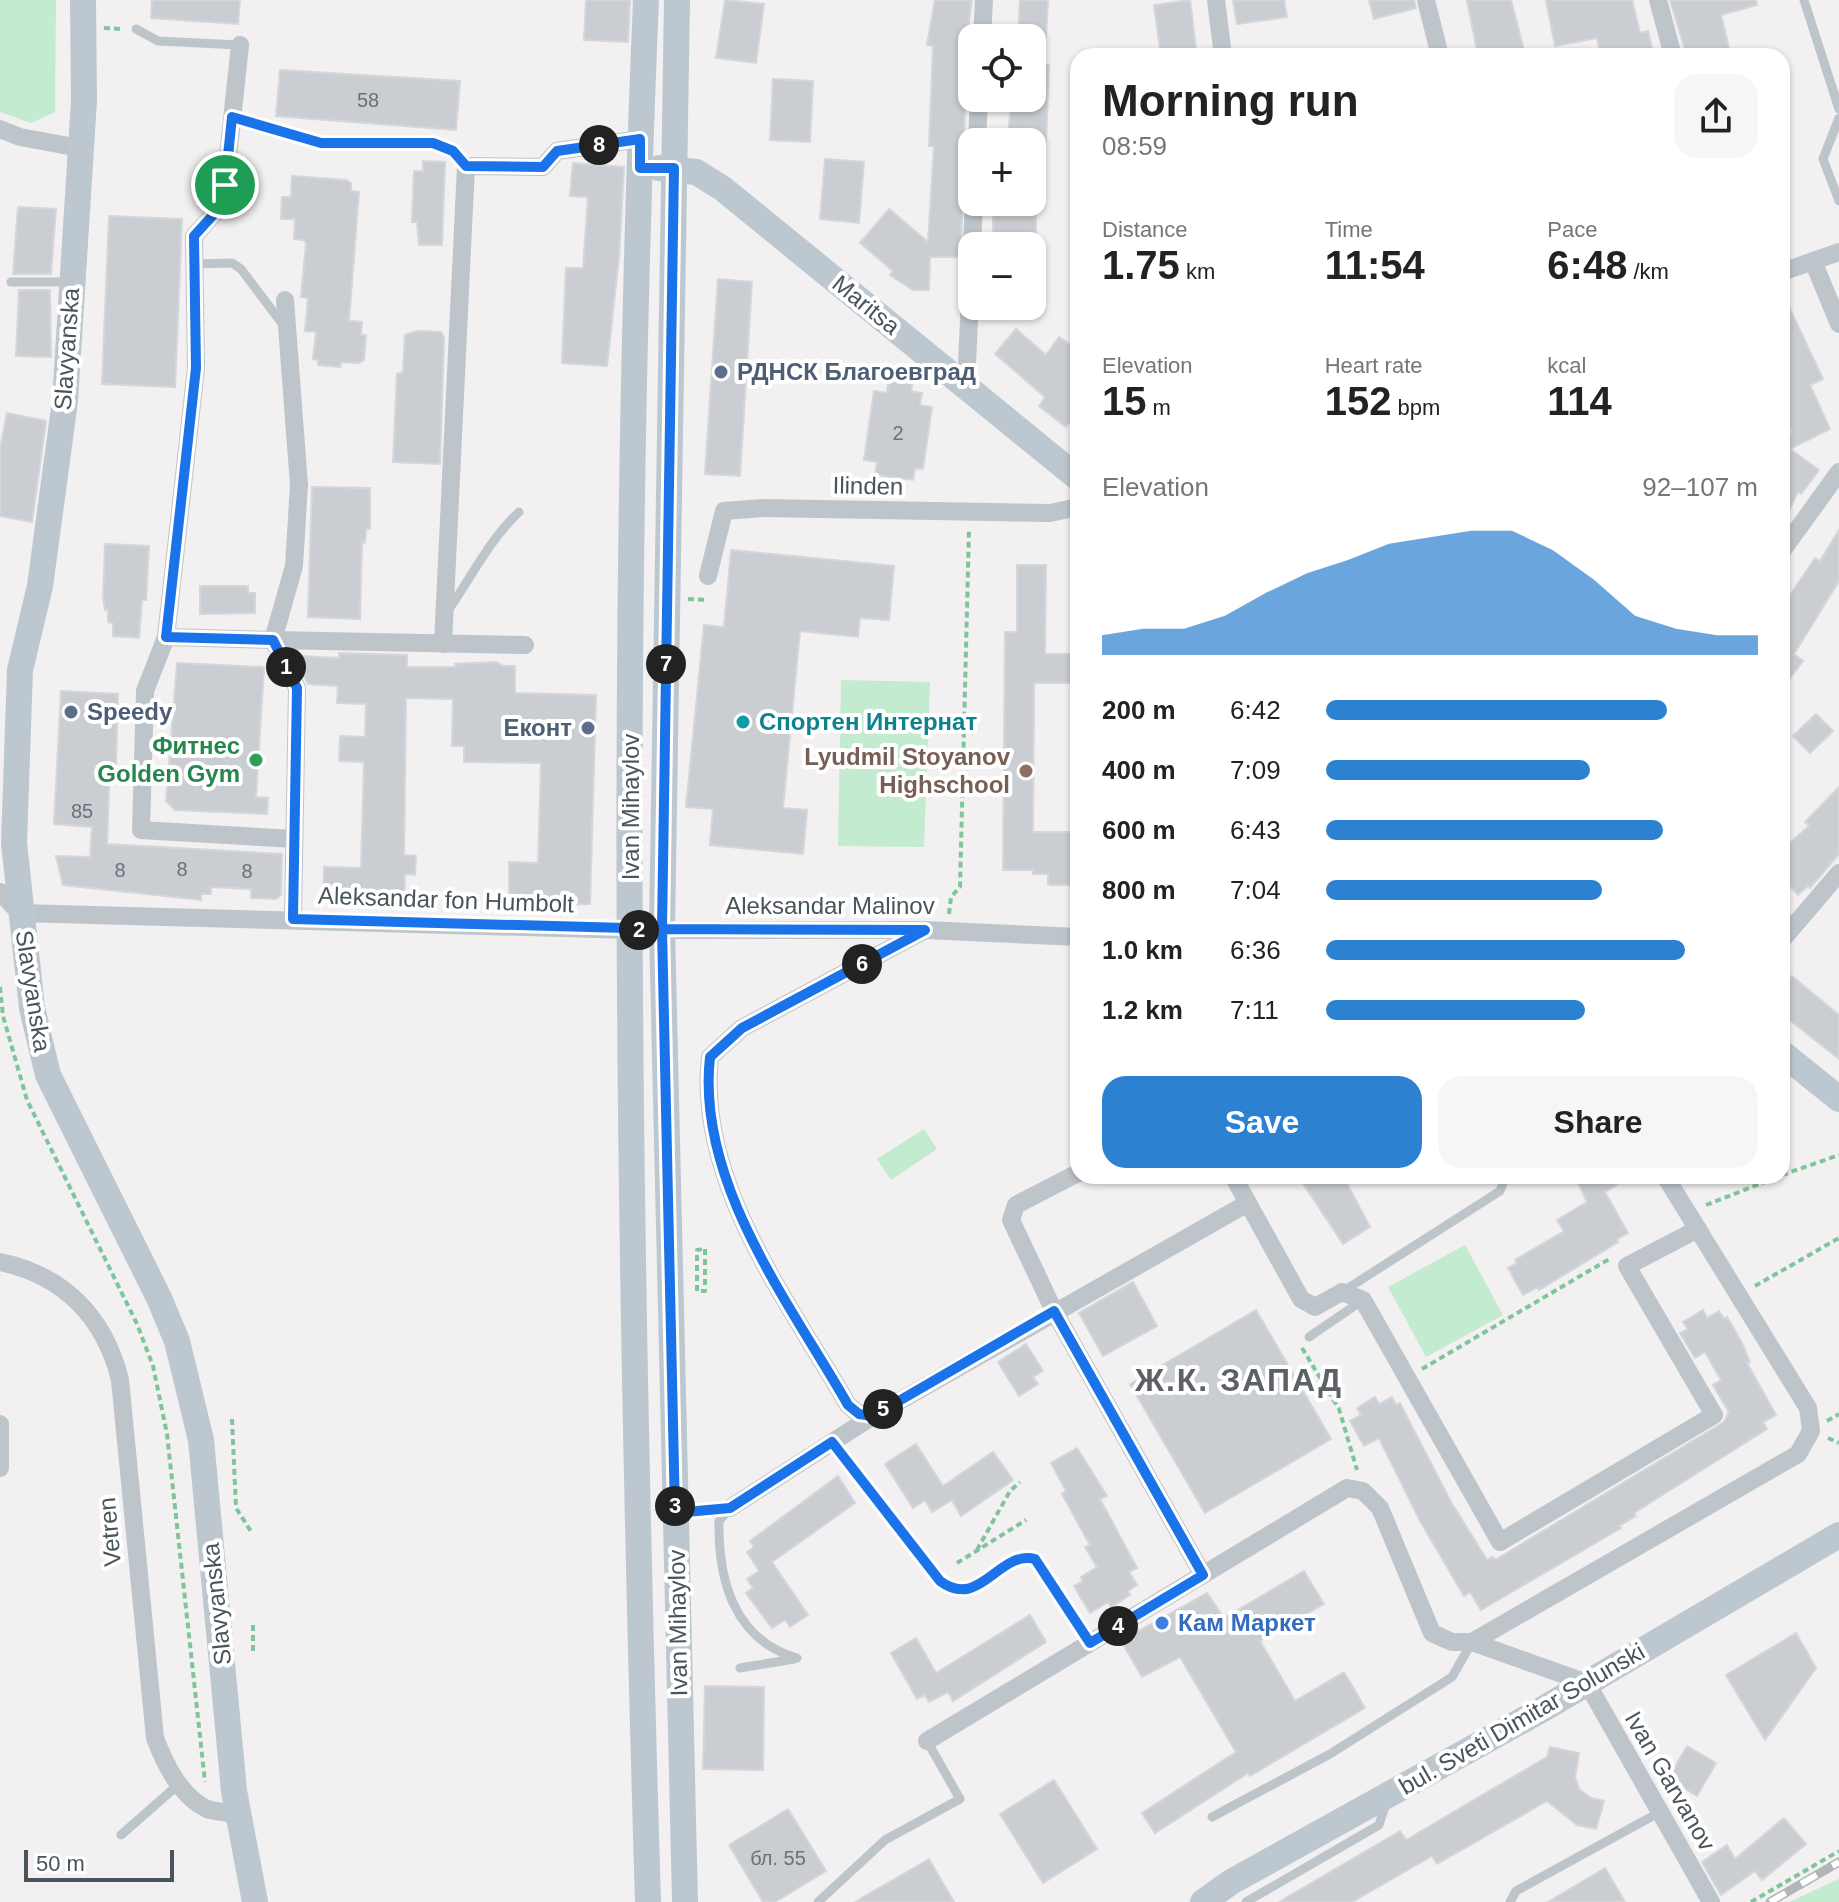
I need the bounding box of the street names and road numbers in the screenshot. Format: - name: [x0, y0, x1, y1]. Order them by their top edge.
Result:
- street label: Maritsa: [827, 269, 906, 340]
- street label: Slavyanska: [49, 286, 84, 411]
- street label: Ilinden: [832, 471, 904, 500]
- street label: Ivan Mihaylov: [617, 734, 644, 880]
- street label: Aleksandar fon Humbolt: [318, 882, 575, 917]
- street label: Aleksandar Malinov: [725, 892, 935, 919]
- street label: Slavyanska: [11, 928, 57, 1054]
- street label: Vetren: [93, 1496, 126, 1568]
- street label: Slavyanska: [197, 1541, 236, 1666]
- street label: Ivan Mihaylov: [663, 1549, 692, 1697]
- street label: bul. Sveti Dimitar Solunski: [1394, 1637, 1649, 1800]
- street label: Ivan Garvanov: [1620, 1706, 1721, 1855]

